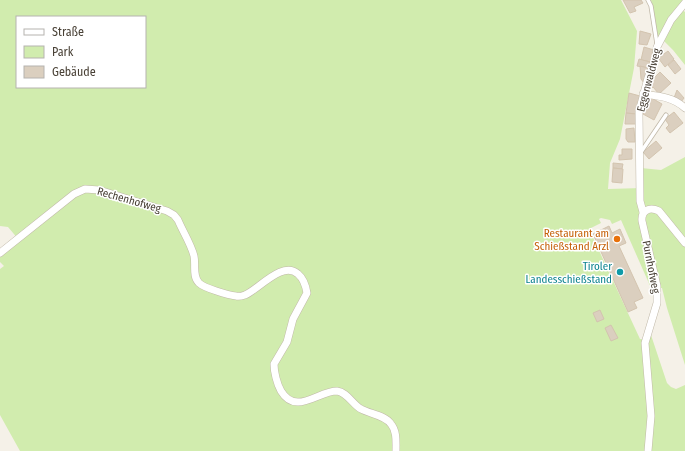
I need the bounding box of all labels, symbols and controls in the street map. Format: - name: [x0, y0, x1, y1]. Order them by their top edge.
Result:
- legend: [16, 16, 146, 88]
- text: Straße: [52, 25, 84, 39]
- text: Park: [52, 45, 74, 59]
- street label: Eggenwaldweg: [634, 46, 664, 113]
- text: Gebäude: [52, 65, 96, 79]
- street label: Rechenhofweg: [96, 185, 163, 216]
- place label: Restaurant am Schießstand Arzl: [534, 227, 609, 253]
- marker: Restaurant am Schießstand Arzl: [612, 234, 622, 244]
- street label: Purnhofweg: [640, 239, 663, 295]
- place label: Tiroler Landesschießstand: [526, 260, 612, 286]
- marker: Tiroler Landesschießstand: [615, 267, 625, 277]

